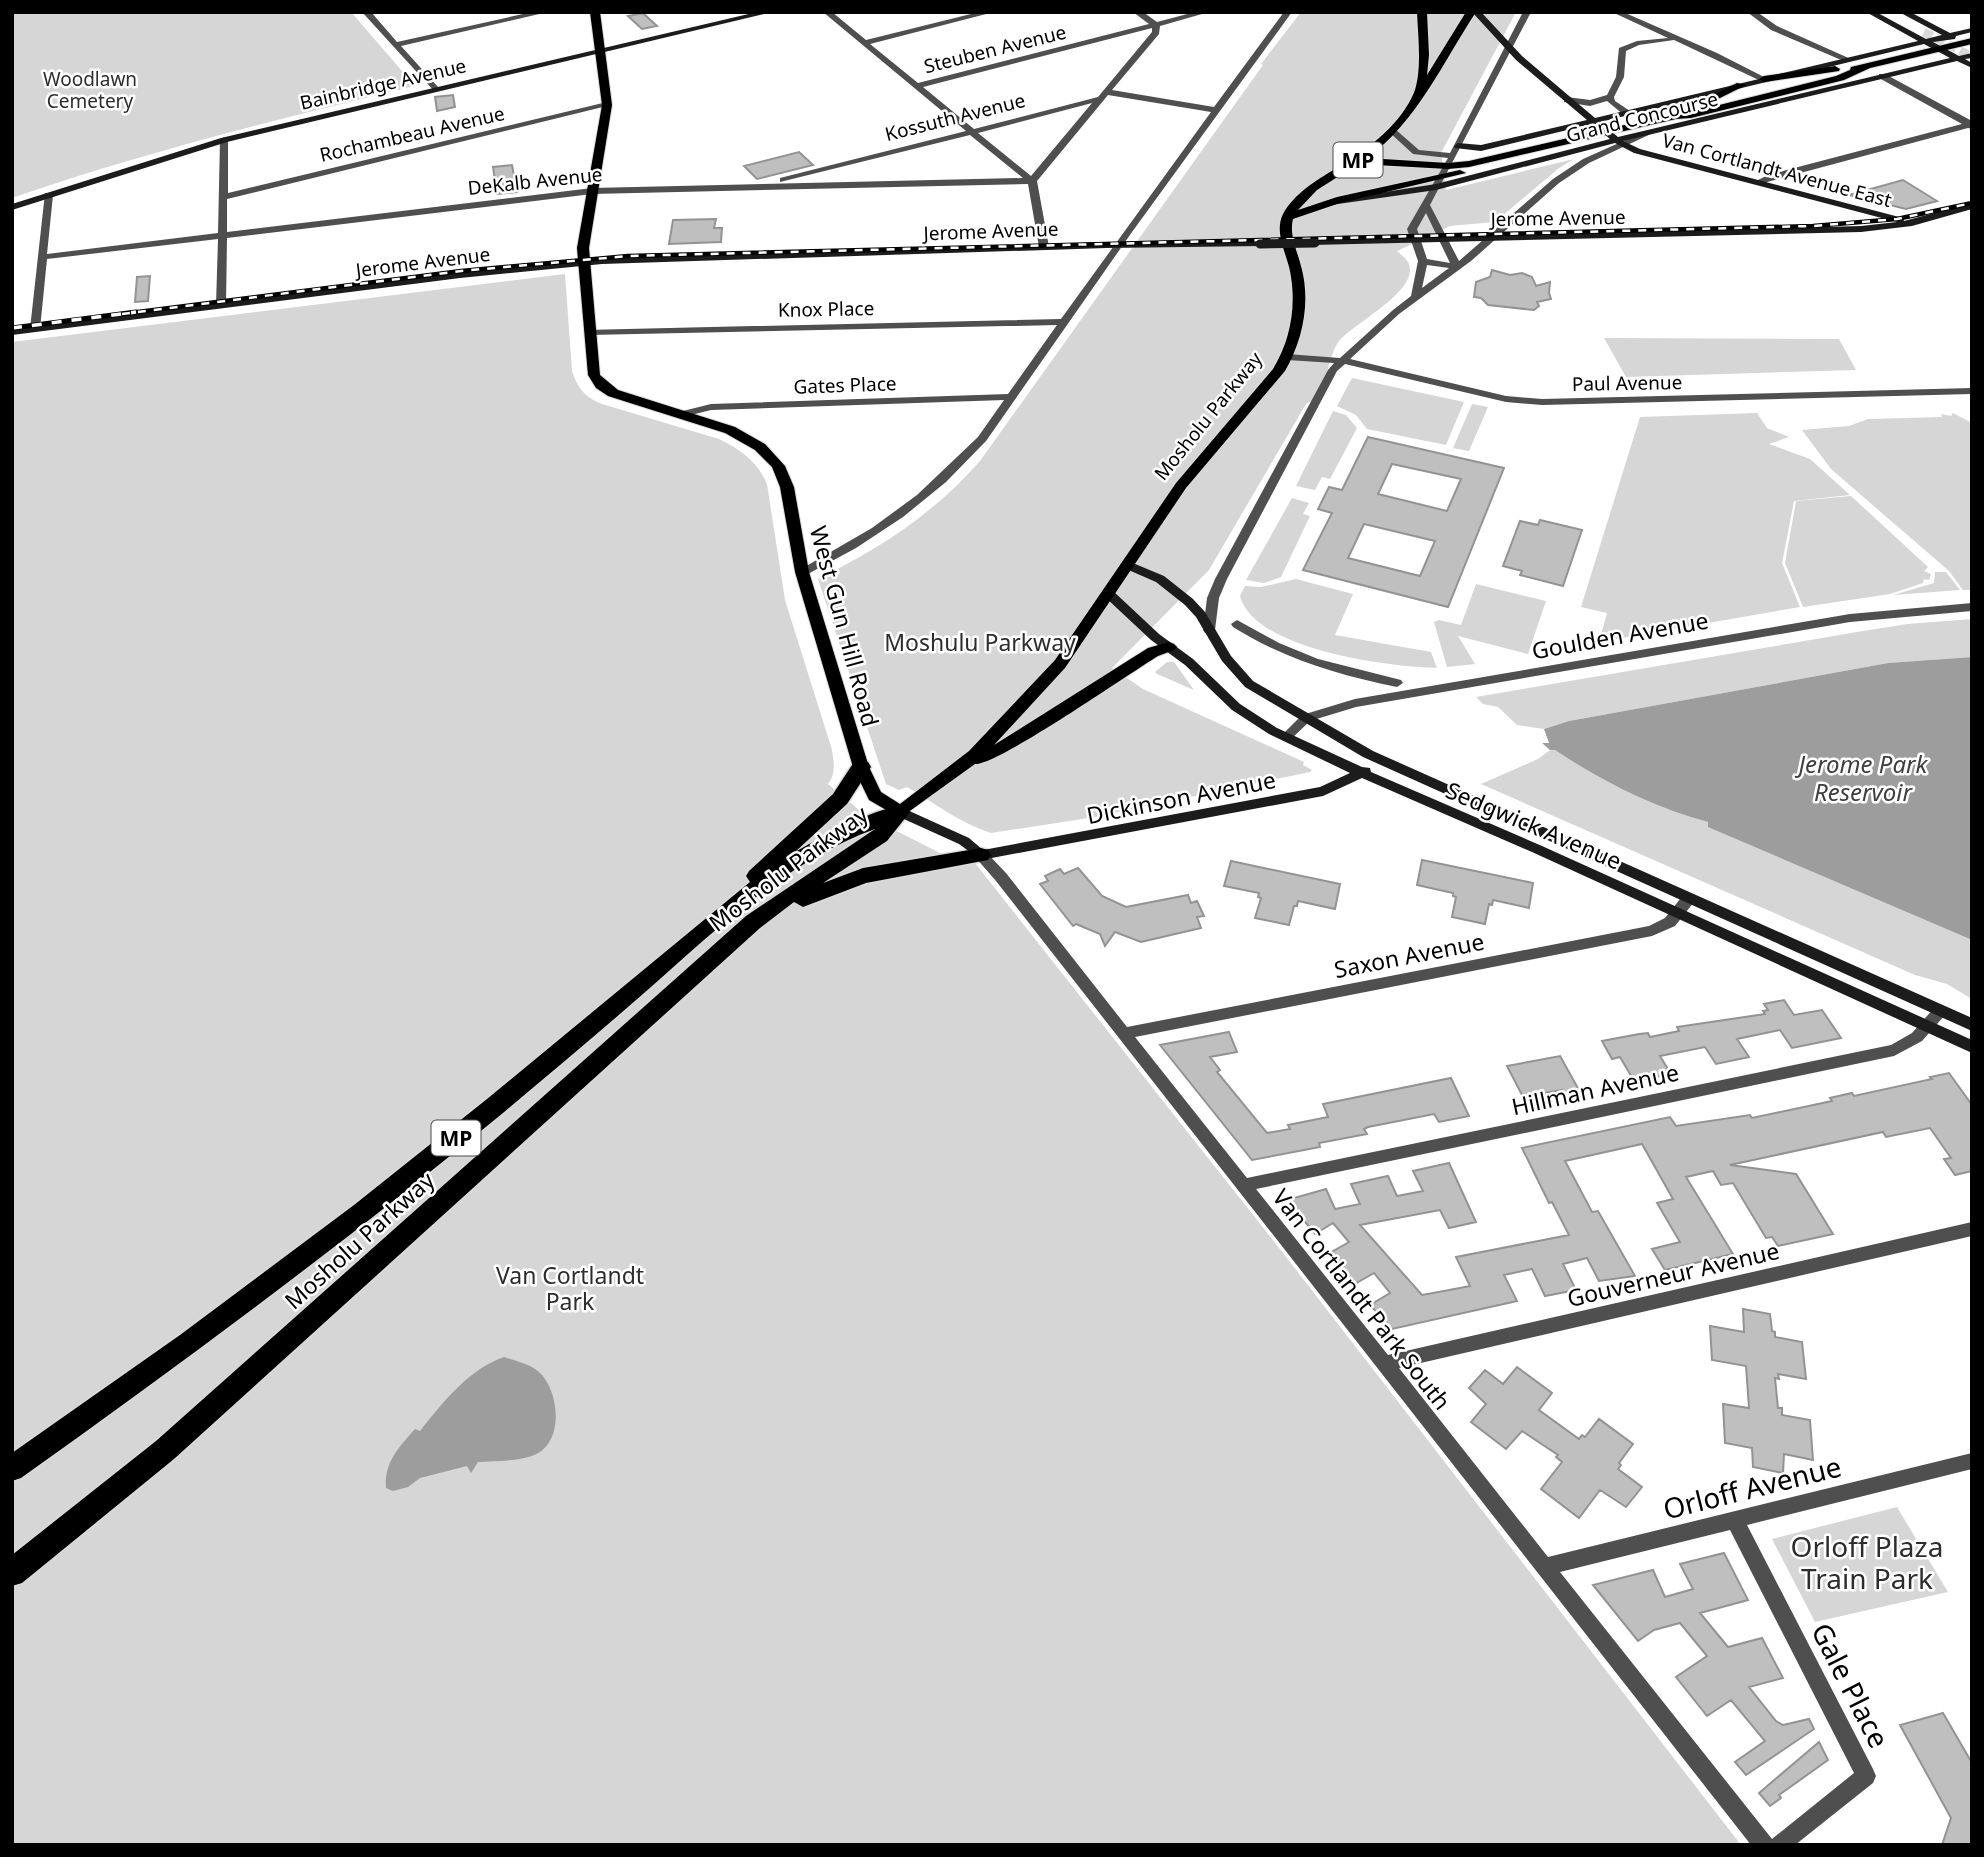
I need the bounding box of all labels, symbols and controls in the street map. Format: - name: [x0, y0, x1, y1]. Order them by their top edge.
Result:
- street label: Steuben Avenue: [921, 19, 1069, 79]
- street label: Bainbridge Avenue: [297, 52, 469, 116]
- park label: Woodlawn Cemetery: [43, 66, 137, 114]
- street label: Grand Concourse: [1563, 86, 1721, 148]
- street label: Kossuth Avenue: [882, 87, 1028, 147]
- street label: Rochambeau Avenue: [317, 100, 507, 168]
- street label: Van Cortlandt Avenue East: [1660, 127, 1895, 213]
- road number: MP: [1334, 142, 1382, 178]
- street label: DeKalb Avenue: [466, 161, 604, 201]
- street label: Jerome Avenue: [1488, 204, 1626, 232]
- street label: Jerome Avenue: [921, 216, 1059, 246]
- street label: Jerome Avenue: [352, 241, 492, 283]
- street label: Knox Place: [778, 295, 874, 323]
- street label: Mosholu Parkway: [1148, 346, 1268, 486]
- street label: Paul Avenue: [1572, 369, 1682, 397]
- street label: Gates Place: [793, 370, 897, 400]
- street label: West Gun Hill Road: [803, 522, 887, 730]
- street label: Goulden Avenue: [1529, 604, 1711, 666]
- park label: Moshulu Parkway: [884, 626, 1076, 658]
- water label: Jerome Park Reservoir: [1795, 747, 1929, 808]
- street label: Dickinson Avenue: [1084, 763, 1278, 831]
- street label: Sedgwick Avenue: [1441, 774, 1627, 876]
- street label: Mosholu Parkway: [702, 797, 874, 938]
- street label: Saxon Avenue: [1331, 925, 1487, 985]
- street label: Hillman Avenue: [1508, 1056, 1682, 1122]
- road number: MP: [432, 1120, 480, 1156]
- street label: Mosholu Parkway: [277, 1164, 441, 1316]
- street label: Van Cortlandt Park South: [1266, 1182, 1458, 1416]
- street label: Gouverneur Avenue: [1564, 1234, 1782, 1314]
- park label: Van Cortlandt Park: [496, 1259, 644, 1317]
- street label: Orloff Avenue: [1659, 1446, 1845, 1528]
- park label: Orloff Plaza Train Park: [1791, 1527, 1943, 1597]
- street label: Gale Place: [1803, 1616, 1899, 1754]

